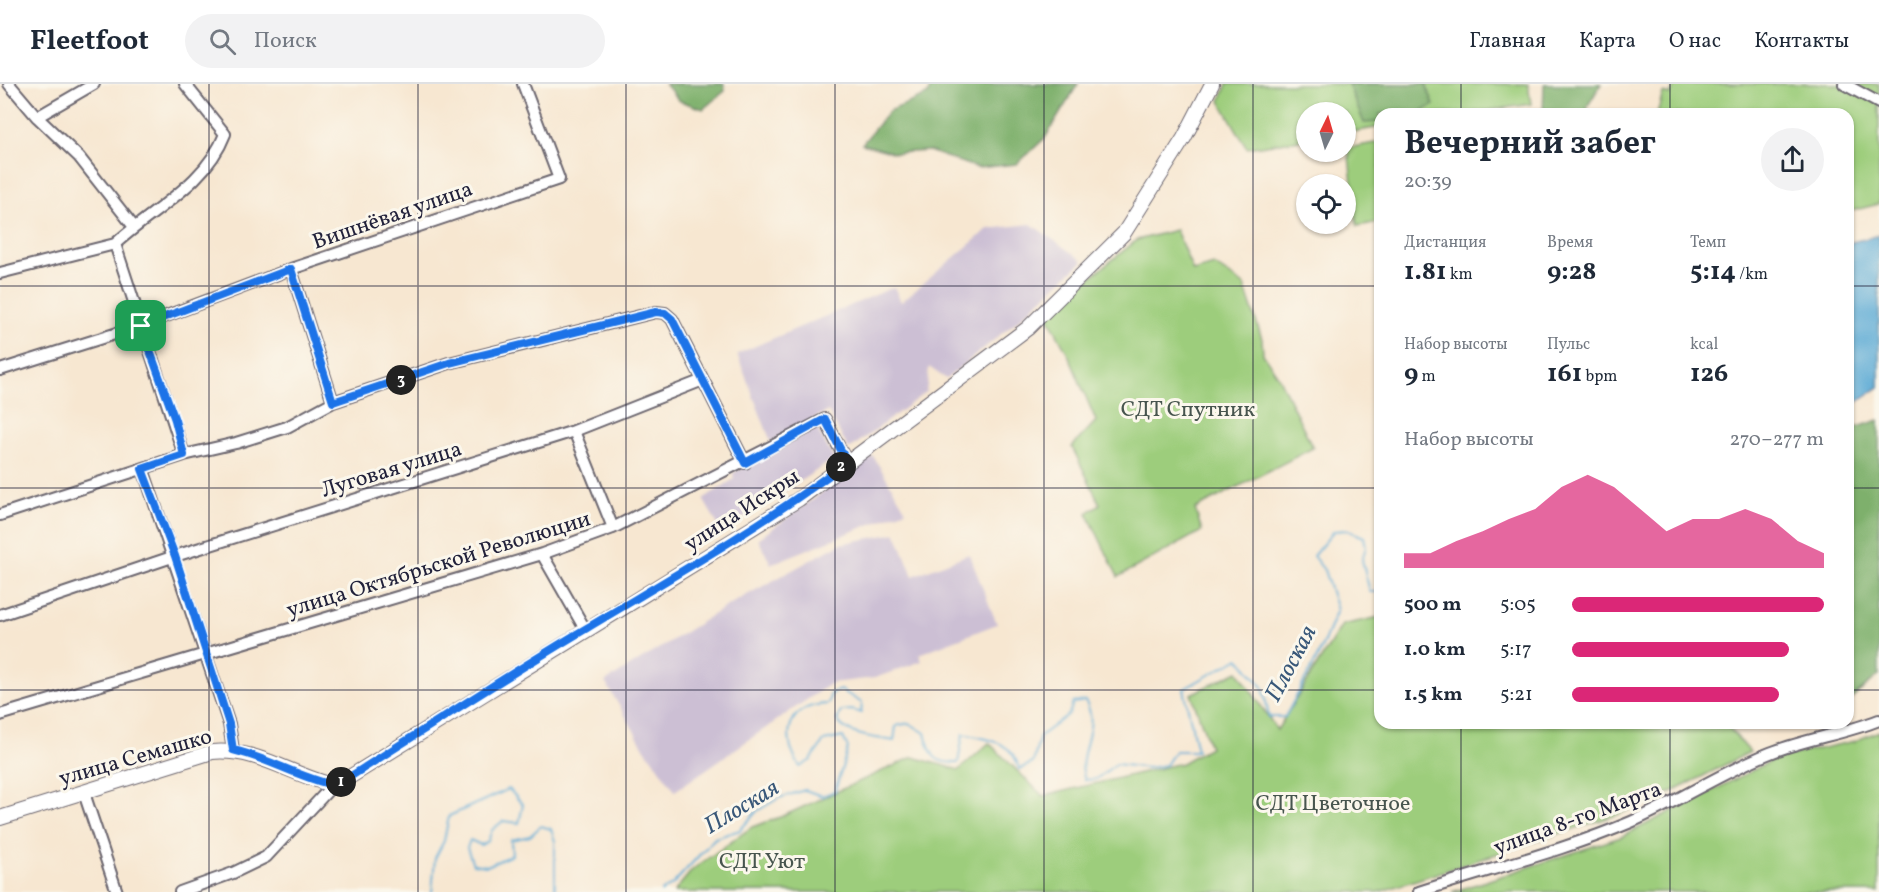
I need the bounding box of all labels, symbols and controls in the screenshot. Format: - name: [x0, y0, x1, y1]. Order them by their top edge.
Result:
- search box: [185, 14, 605, 68]
- text: Fleetfoot: [30, 22, 149, 61]
- icon: search: [206, 25, 239, 58]
- text: Поиск: [254, 26, 317, 57]
- text: Главная: [1469, 27, 1546, 56]
- text: Карта: [1579, 27, 1636, 56]
- text: О нас: [1669, 27, 1721, 56]
- text: Контакты: [1754, 27, 1849, 56]
- north arrow: [1296, 102, 1356, 162]
- map controls: [1296, 102, 1356, 234]
- text: Вечерний забег: [1404, 122, 1656, 168]
- button: share: [1761, 128, 1824, 191]
- text: 20:39: [1404, 168, 1452, 196]
- street label: Вишнёвая улица: [308, 174, 477, 258]
- button: locate: [1296, 174, 1356, 234]
- text: Дистанция: [1404, 232, 1486, 254]
- text: Время: [1547, 232, 1593, 254]
- text: Темп: [1690, 232, 1726, 254]
- text: 1.81: [1404, 254, 1446, 290]
- text: 9:28: [1547, 254, 1596, 290]
- text: 5:14: [1690, 254, 1736, 290]
- text: km: [1446, 264, 1473, 286]
- text: /km: [1736, 264, 1768, 286]
- pin: [115, 300, 166, 351]
- icon: arrive: [124, 309, 157, 342]
- text: Набор высоты: [1404, 334, 1508, 356]
- text: Пульс: [1547, 334, 1590, 356]
- text: kcal: [1690, 334, 1718, 356]
- text: 9: [1404, 356, 1418, 392]
- text: 161: [1547, 356, 1582, 392]
- text: 126: [1690, 356, 1728, 392]
- pin: 3: [386, 365, 416, 395]
- text: m: [1418, 366, 1436, 388]
- text: bpm: [1582, 366, 1617, 388]
- text: 3: [397, 369, 405, 391]
- park label: СДТ Спутник: [1121, 395, 1255, 426]
- text: Набор высоты: [1404, 426, 1534, 454]
- text: 270–277 m: [1730, 426, 1824, 454]
- street label: Луговая улица: [317, 434, 466, 507]
- pin: 2: [826, 452, 856, 482]
- text: 2: [837, 456, 845, 478]
- street label: улица Искры: [679, 462, 806, 560]
- street label: улица Октябрьской Революции: [283, 504, 595, 626]
- text: 500 m: [1404, 591, 1462, 619]
- text: 5:05: [1500, 591, 1536, 619]
- water label: Плоская: [1257, 620, 1326, 708]
- text: 1.0 km: [1404, 636, 1466, 664]
- text: 5:17: [1500, 636, 1532, 664]
- text: 1.5 km: [1404, 681, 1463, 709]
- text: 5:21: [1500, 681, 1533, 709]
- street label: улица Семашко: [56, 722, 216, 795]
- pin: 1: [326, 767, 356, 797]
- text: 1: [338, 771, 344, 793]
- water label: Плоская: [698, 772, 786, 843]
- street label: улица 8-го Марта: [1489, 775, 1666, 864]
- park label: СДТ Цветочное: [1256, 789, 1410, 820]
- park label: СДТ Уют: [719, 847, 805, 878]

